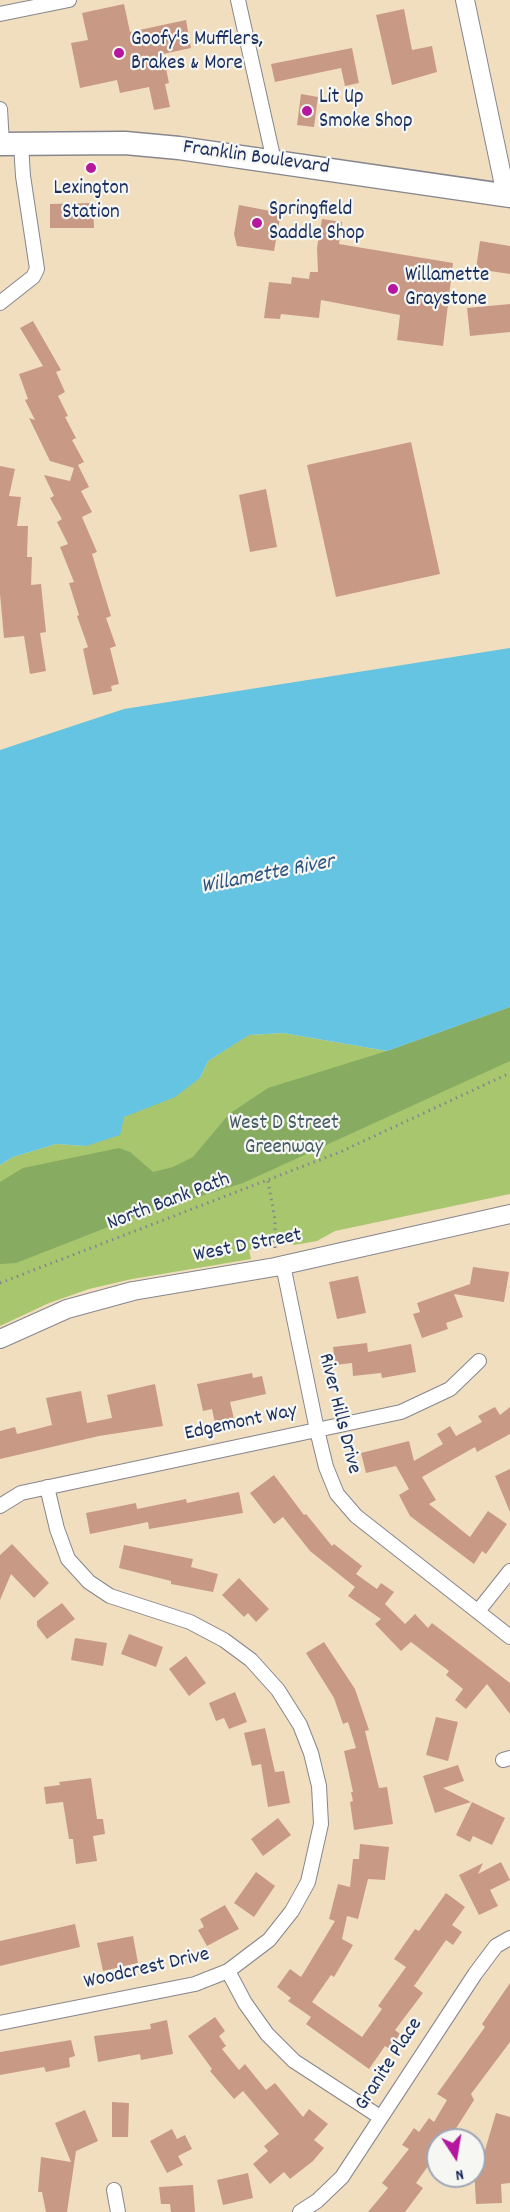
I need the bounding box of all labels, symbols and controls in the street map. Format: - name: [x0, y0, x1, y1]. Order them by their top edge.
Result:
- place label: Goofy's Mufflers, Brakes & More: [131, 28, 263, 78]
- marker: Goofy's Mufflers, Brakes & More: [112, 46, 126, 60]
- place label: Lit Up Smoke Shop: [319, 86, 413, 136]
- marker: Lit Up Smoke Shop: [300, 104, 314, 118]
- street label: Franklin Boulevard: [181, 136, 331, 182]
- marker: Lexington Station: [84, 161, 98, 175]
- place label: Lexington Station: [53, 177, 129, 227]
- place label: Springfield Saddle Shop: [269, 198, 365, 248]
- marker: Springfield Saddle Shop: [250, 216, 264, 230]
- place label: Willamette Graystone: [405, 264, 489, 314]
- marker: Willamette Graystone: [386, 282, 400, 296]
- water label: Willamette River: [199, 850, 337, 902]
- park label: West D Street Greenway: [229, 1112, 339, 1162]
- street label: North Bank Path: [104, 1168, 234, 1238]
- street label: West D Street: [192, 1224, 304, 1270]
- street label: River Hills Drive: [311, 1351, 365, 1477]
- street label: Edgemont Way: [182, 1400, 300, 1448]
- street label: Woodcrest Drive: [82, 1943, 212, 1997]
- street label: Granite Place: [351, 2014, 429, 2116]
- north arrow: [426, 2128, 486, 2188]
- text: N: [453, 2162, 466, 2186]

